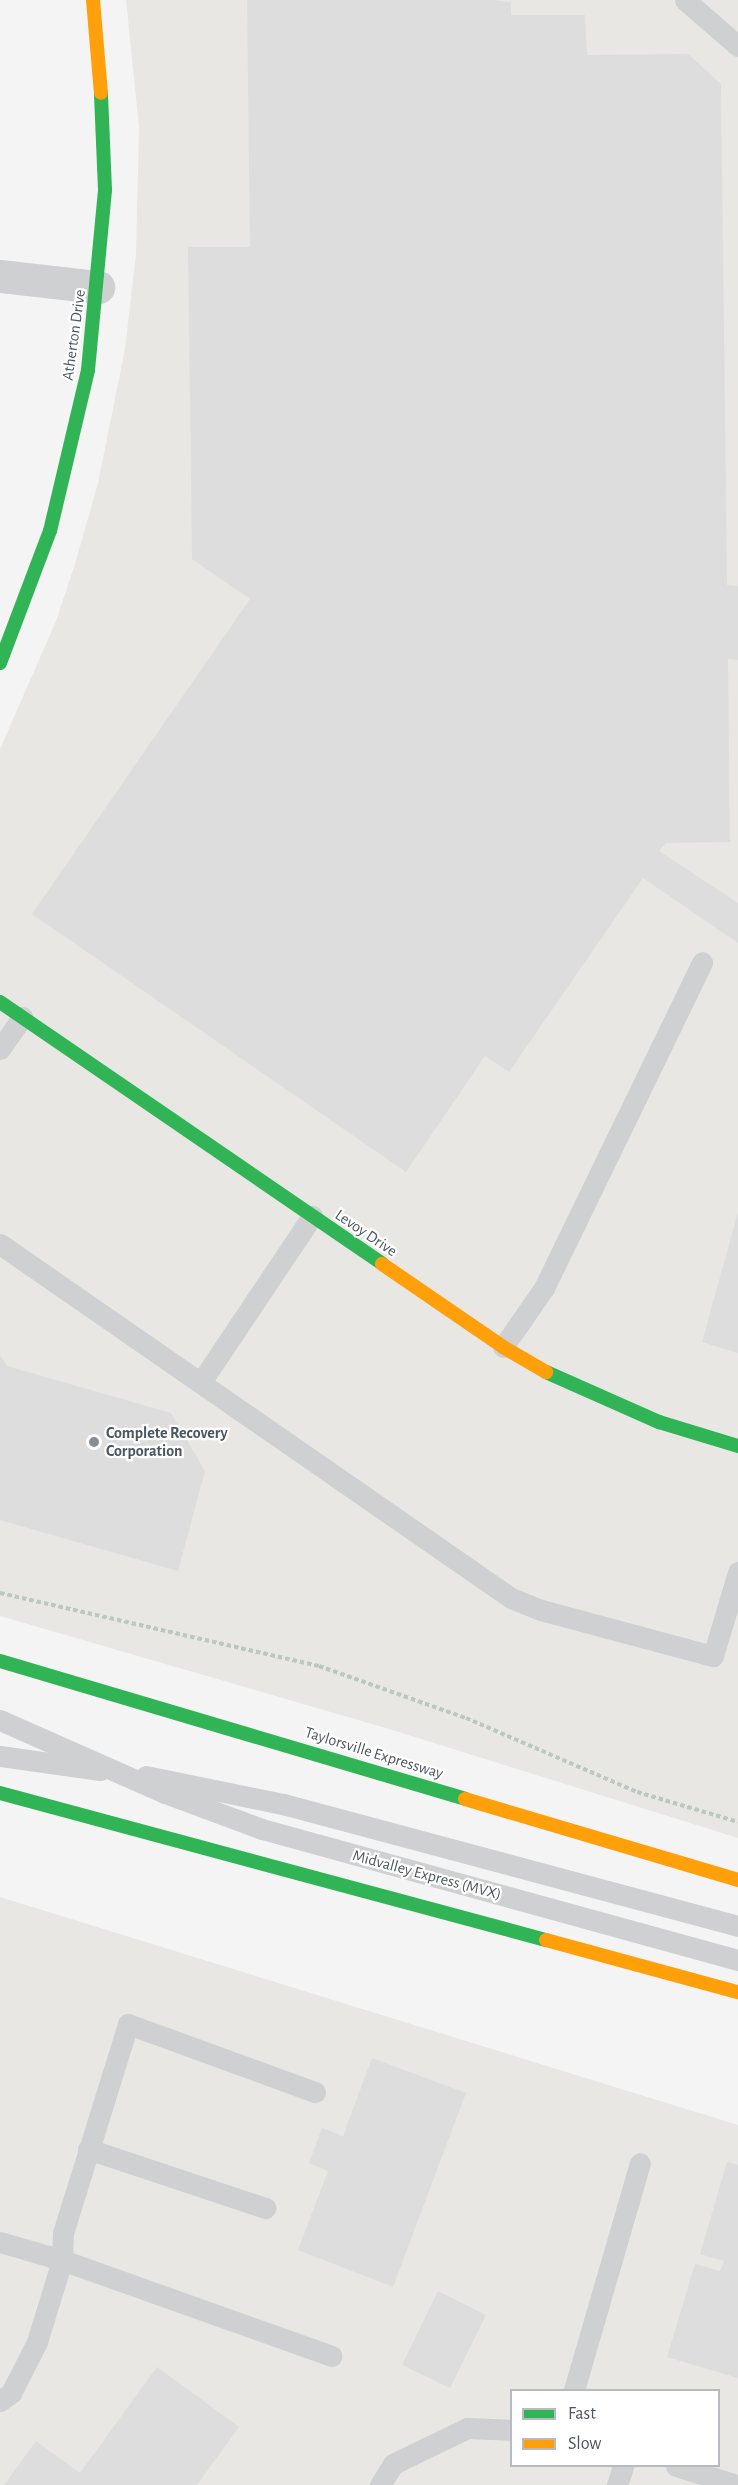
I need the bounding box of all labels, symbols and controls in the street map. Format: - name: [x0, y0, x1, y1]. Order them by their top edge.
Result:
- street label: Atherton Drive: [58, 288, 90, 382]
- street label: Levoy Drive: [331, 1205, 401, 1261]
- place label: Complete Recovery Corporation: [106, 1423, 228, 1461]
- marker: Complete Recovery Corporation: [87, 1435, 101, 1449]
- street label: Taylorsville Expressway: [303, 1723, 445, 1783]
- street label: Midvalley Express (MVX): [350, 1846, 504, 1904]
- legend: [510, 2389, 720, 2467]
- text: Fast: [568, 2405, 596, 2423]
- text: Slow: [568, 2435, 601, 2453]

